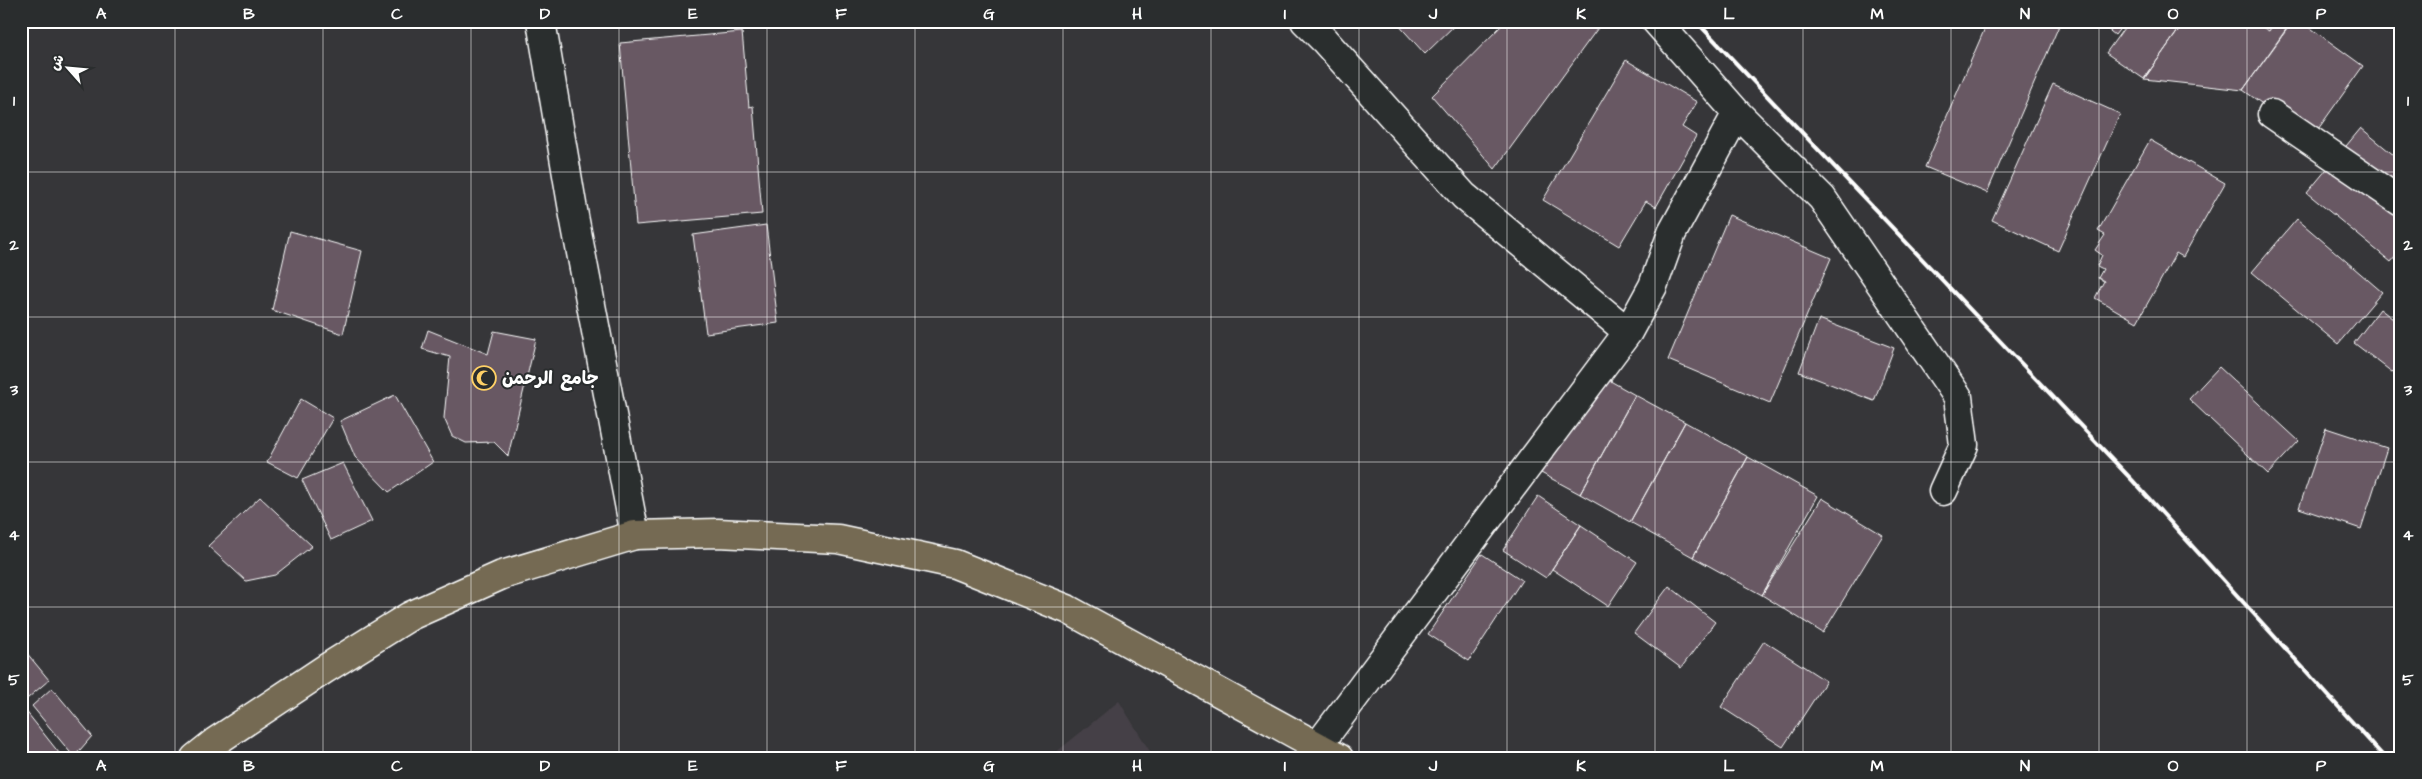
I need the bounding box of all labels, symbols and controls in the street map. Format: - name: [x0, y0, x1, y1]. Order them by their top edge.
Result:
- text: A: [96, 3, 107, 25]
- text: B: [243, 3, 255, 25]
- text: C: [391, 3, 403, 25]
- text: D: [540, 3, 551, 25]
- text: E: [688, 3, 698, 25]
- text: F: [835, 3, 847, 25]
- text: G: [983, 3, 995, 25]
- text: H: [1132, 3, 1142, 25]
- text: I: [1284, 3, 1286, 25]
- text: J: [1428, 3, 1438, 25]
- text: K: [1576, 3, 1586, 25]
- text: L: [1723, 3, 1735, 25]
- text: M: [1870, 3, 1884, 25]
- text: N: [2020, 3, 2030, 25]
- text: O: [2168, 3, 2179, 25]
- text: P: [2316, 3, 2327, 25]
- north arrow: [42, 42, 92, 92]
- text: ش: [45, 51, 70, 74]
- text: 1: [13, 90, 16, 112]
- text: 1: [2407, 90, 2410, 112]
- text: 2: [8, 234, 19, 256]
- text: 2: [2402, 234, 2413, 256]
- mosque icon: جامع الرحمن: [471, 365, 497, 391]
- place label: جامع الرحمن: [502, 366, 599, 391]
- text: 3: [9, 379, 19, 401]
- text: 3: [2403, 379, 2413, 401]
- text: 4: [9, 524, 20, 546]
- text: 4: [2403, 524, 2414, 546]
- text: 5: [8, 669, 20, 691]
- text: 5: [2402, 669, 2414, 691]
- text: A: [96, 755, 107, 777]
- text: B: [243, 755, 255, 777]
- text: C: [391, 755, 403, 777]
- text: D: [540, 755, 551, 777]
- text: E: [688, 755, 698, 777]
- text: F: [835, 755, 847, 777]
- text: G: [983, 755, 995, 777]
- text: H: [1132, 755, 1142, 777]
- text: I: [1284, 755, 1286, 777]
- text: J: [1428, 755, 1438, 777]
- text: K: [1576, 755, 1586, 777]
- text: L: [1723, 755, 1735, 777]
- text: M: [1870, 755, 1884, 777]
- text: N: [2020, 755, 2030, 777]
- text: O: [2168, 755, 2179, 777]
- text: P: [2316, 755, 2327, 777]

